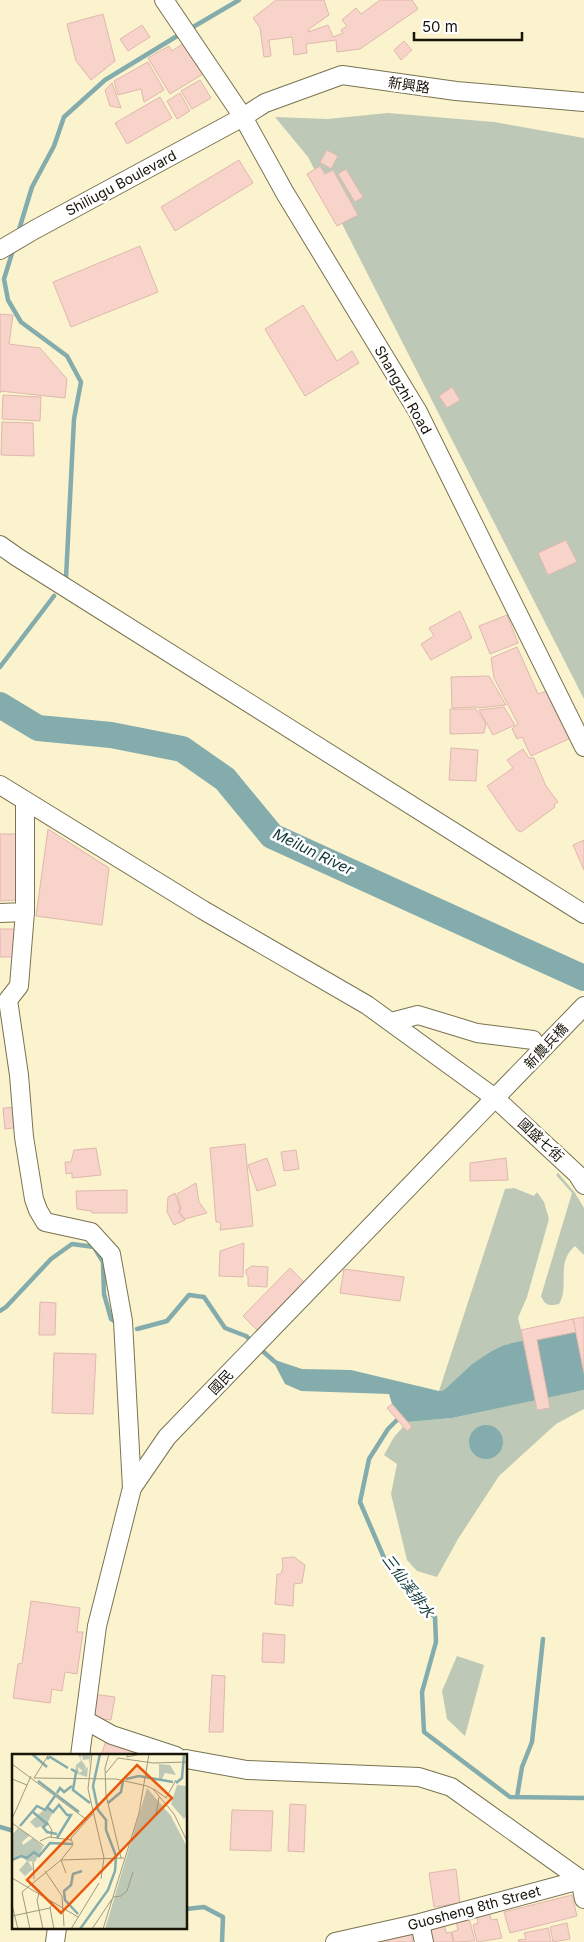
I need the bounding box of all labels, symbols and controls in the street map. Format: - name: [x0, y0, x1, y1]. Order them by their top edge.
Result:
- scale bar: [414, 10, 522, 42]
- text: 50 m: [422, 17, 458, 36]
- street label: 新興路: [387, 73, 431, 96]
- street label: Shiliugu Boulevard: [63, 146, 179, 219]
- street label: Shangzhi Road: [371, 343, 436, 437]
- water label: Meilun River: [270, 824, 357, 879]
- street label: 新農兵橋: [520, 1019, 571, 1072]
- street label: 國盛七街: [515, 1114, 568, 1165]
- street label: 國民: [205, 1366, 236, 1398]
- water label: 三仙溪排水: [378, 1550, 439, 1622]
- inset map: [12, 1754, 188, 1930]
- street label: Guosheng 8th Street: [406, 1882, 542, 1933]

